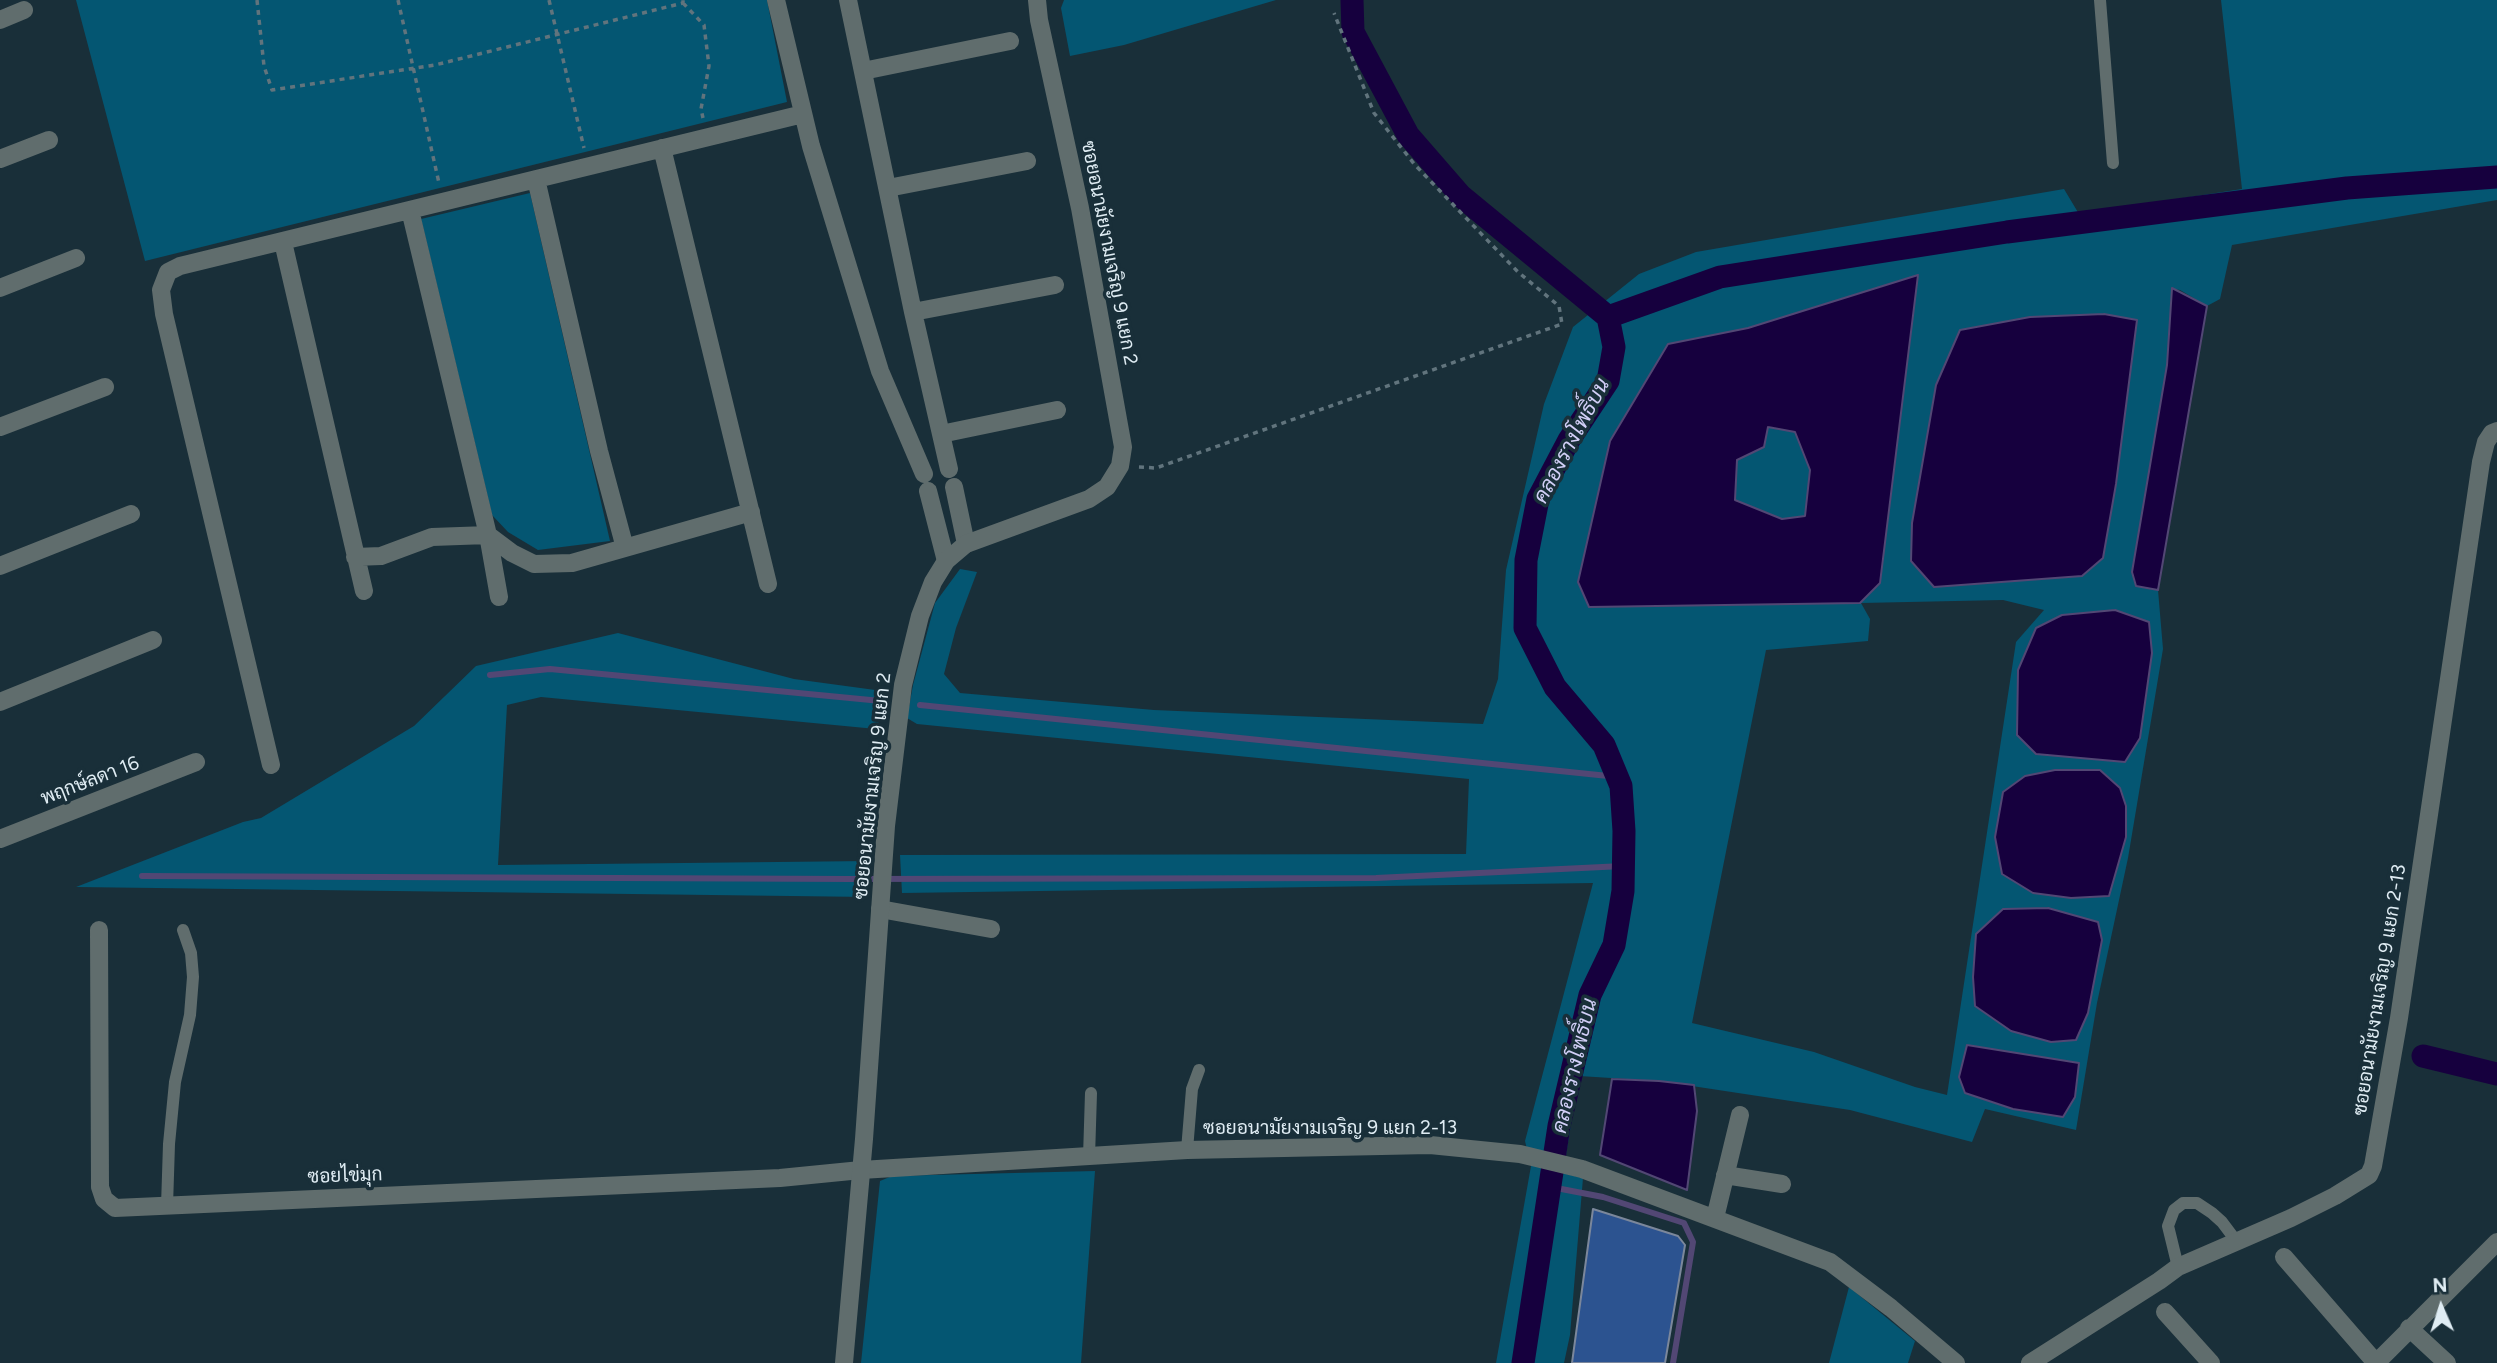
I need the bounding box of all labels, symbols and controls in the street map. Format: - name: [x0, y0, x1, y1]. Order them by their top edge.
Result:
- street label: ซอยอนามัยงามเจริญ 9 แยก 2: [1076, 139, 1142, 367]
- water label: คลองรางโพธิ์บน: [1528, 374, 1616, 508]
- street label: ซอยอนามัยงามเจริญ 9 แยก 2: [850, 671, 896, 901]
- street label: พฤกษ์ลดา 16: [38, 752, 142, 810]
- street label: ซอยอนามัยงามเจริญ 9 แยก 2-13: [2349, 863, 2411, 1117]
- water label: คลองรางโพธิ์บน: [1547, 996, 1603, 1136]
- street label: ซอยอนามัยงามเจริญ 9 แยก 2-13: [1203, 1117, 1457, 1139]
- street label: ซอยไข่มุก: [307, 1163, 383, 1189]
- north arrow: [2406, 1272, 2476, 1342]
- text: N: [2432, 1274, 2448, 1297]

